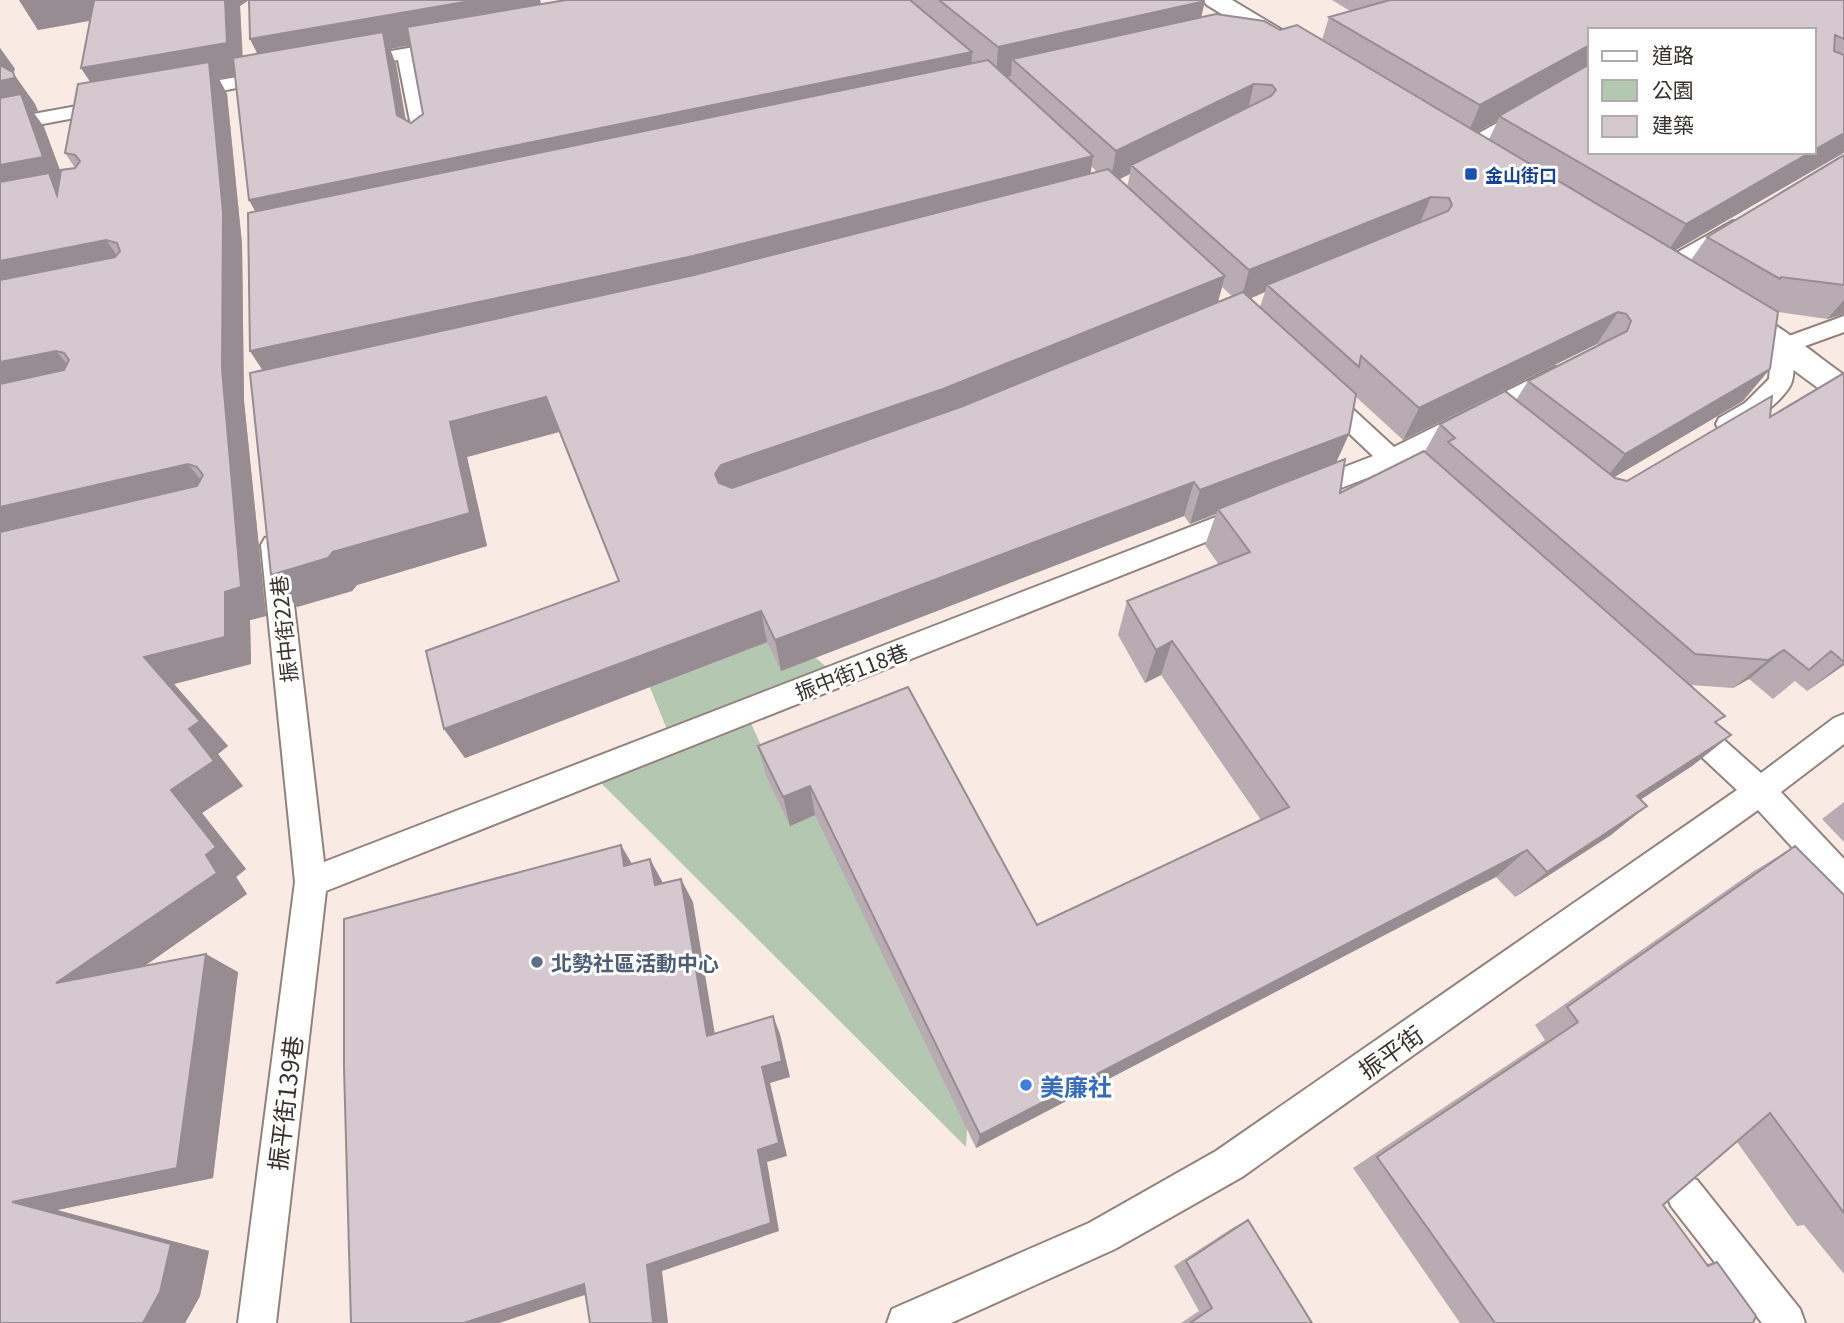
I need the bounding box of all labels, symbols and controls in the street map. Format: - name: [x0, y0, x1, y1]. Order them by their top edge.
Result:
- legend: [1588, 28, 1816, 154]
- text: 道路: [1652, 39, 1694, 69]
- text: 公園: [1652, 74, 1694, 104]
- text: 建築: [1652, 109, 1694, 139]
- place label: 金山街口: [1485, 161, 1557, 187]
- marker: 金山街口: [1463, 166, 1479, 182]
- street label: 振中街22巷: [262, 574, 304, 684]
- street label: 振中街118巷: [790, 636, 912, 706]
- place label: 北勢社區活動中心: [551, 947, 719, 977]
- marker: 北勢社區活動中心: [529, 954, 545, 970]
- street label: 振平街: [1350, 1016, 1430, 1086]
- street label: 振平街139巷: [258, 1033, 310, 1173]
- place label: 美廉社: [1040, 1068, 1112, 1103]
- marker: 美廉社: [1018, 1077, 1034, 1093]

